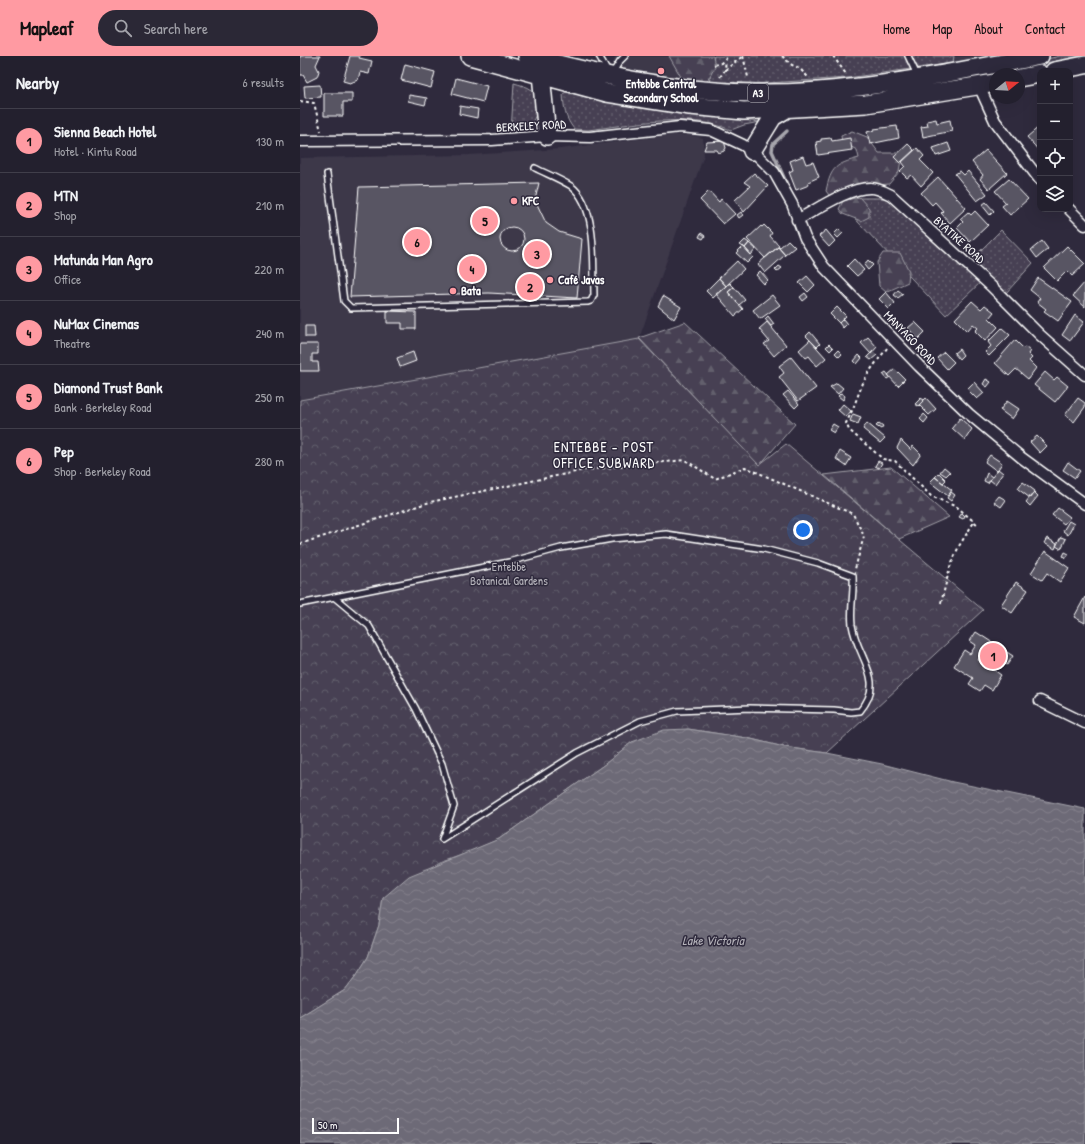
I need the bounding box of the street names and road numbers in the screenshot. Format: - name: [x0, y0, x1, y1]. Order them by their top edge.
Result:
- road number: A3: [748, 84, 768, 102]
- street label: BERKELEY ROAD: [496, 115, 567, 136]
- street label: BYATIKE ROAD: [930, 212, 989, 267]
- street label: MANYAGO ROAD: [880, 307, 941, 369]

